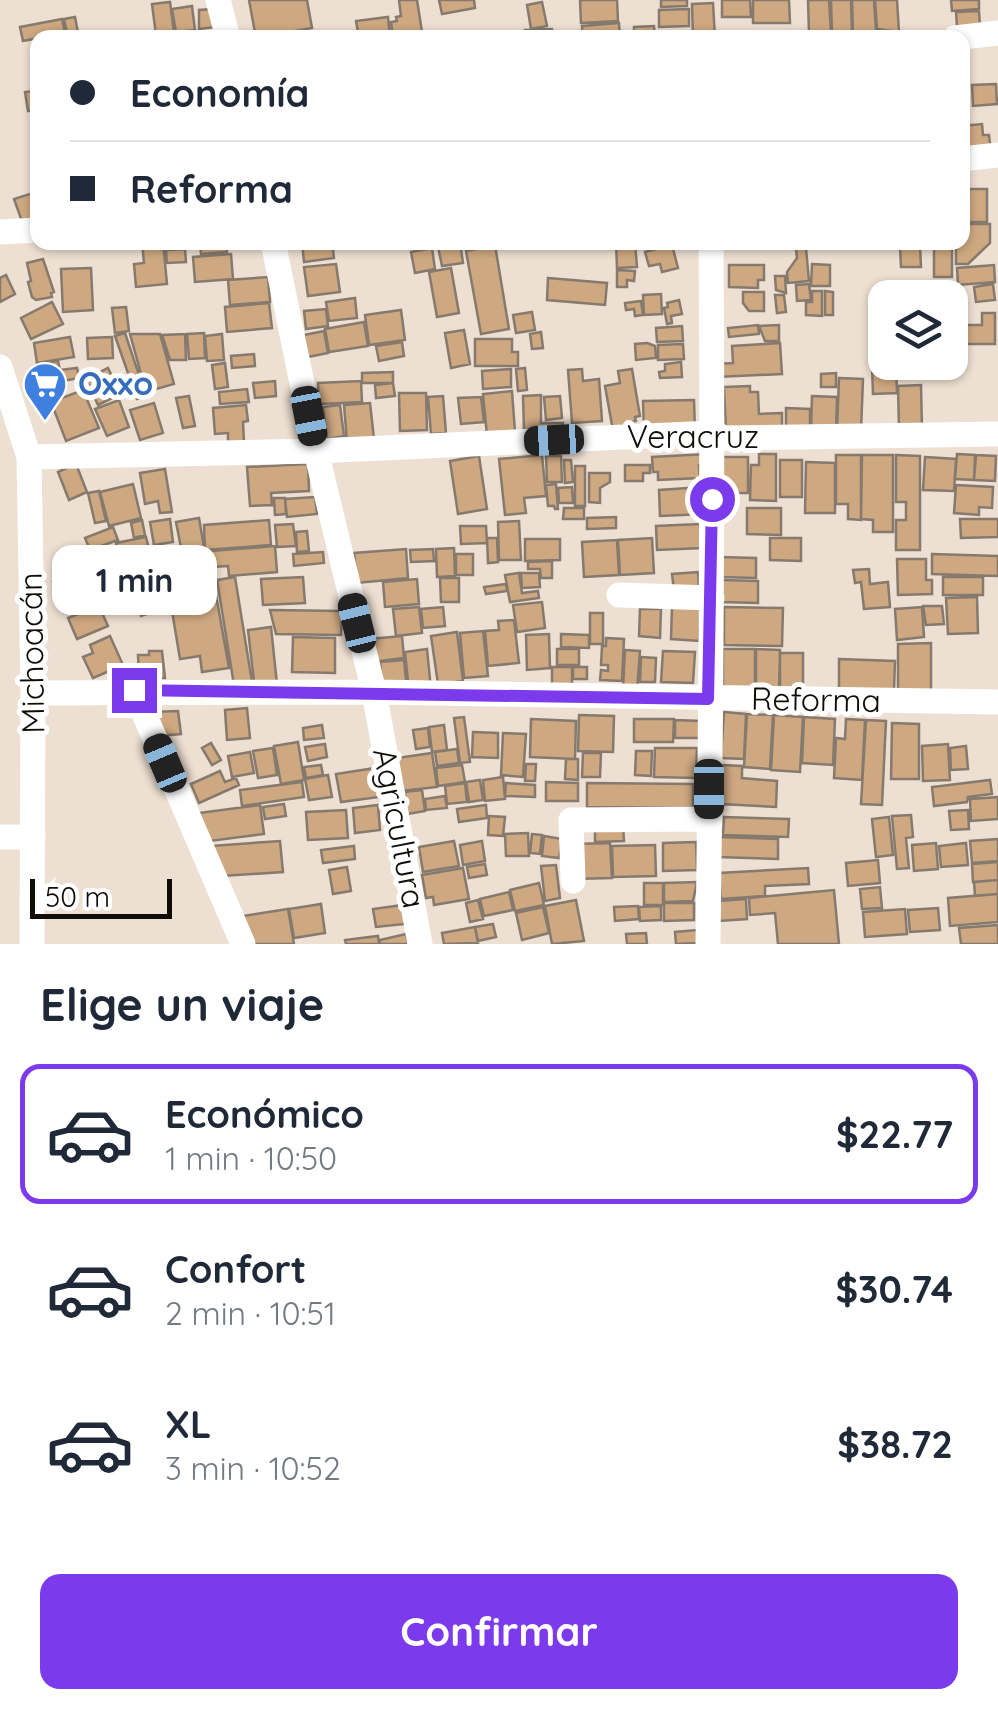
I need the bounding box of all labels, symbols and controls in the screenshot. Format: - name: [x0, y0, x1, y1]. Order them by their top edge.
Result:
- text: Economía: [130, 69, 309, 117]
- text: Reforma: [130, 165, 293, 213]
- map controls: [868, 280, 968, 380]
- button: layers: [868, 280, 968, 380]
- supermarket icon: Oxxo: [22, 361, 68, 422]
- place label: Oxxo: [78, 363, 153, 403]
- car: [289, 384, 329, 448]
- street label: Veracruz: [627, 416, 759, 456]
- car: [523, 423, 585, 457]
- route start: [690, 477, 735, 522]
- callout: 1 min: [52, 545, 216, 615]
- text: 1 min: [96, 560, 173, 600]
- street label: Michoacán: [10, 572, 52, 734]
- car: [335, 590, 379, 656]
- route end: [112, 668, 157, 713]
- street label: Reforma: [751, 678, 881, 720]
- car: [139, 730, 191, 796]
- street label: Agricultura: [365, 744, 435, 911]
- car: [694, 759, 724, 819]
- scale bar: [30, 874, 172, 918]
- text: 50 m: [45, 879, 110, 914]
- text: Elige un viaje: [40, 976, 324, 1032]
- icon: car: [45, 1089, 135, 1179]
- text: Económico: [165, 1090, 364, 1138]
- text: $22.77: [836, 1110, 953, 1158]
- text: 1 min · 10:50: [165, 1138, 337, 1178]
- icon: car: [45, 1244, 135, 1334]
- text: Confort: [165, 1245, 306, 1293]
- text: $30.74: [835, 1265, 953, 1313]
- text: 2 min · 10:51: [165, 1293, 336, 1333]
- icon: car: [45, 1399, 135, 1489]
- text: XL: [165, 1400, 211, 1448]
- text: $38.72: [837, 1420, 953, 1468]
- text: 3 min · 10:52: [165, 1448, 341, 1488]
- button: Confirmar: [40, 1574, 958, 1689]

